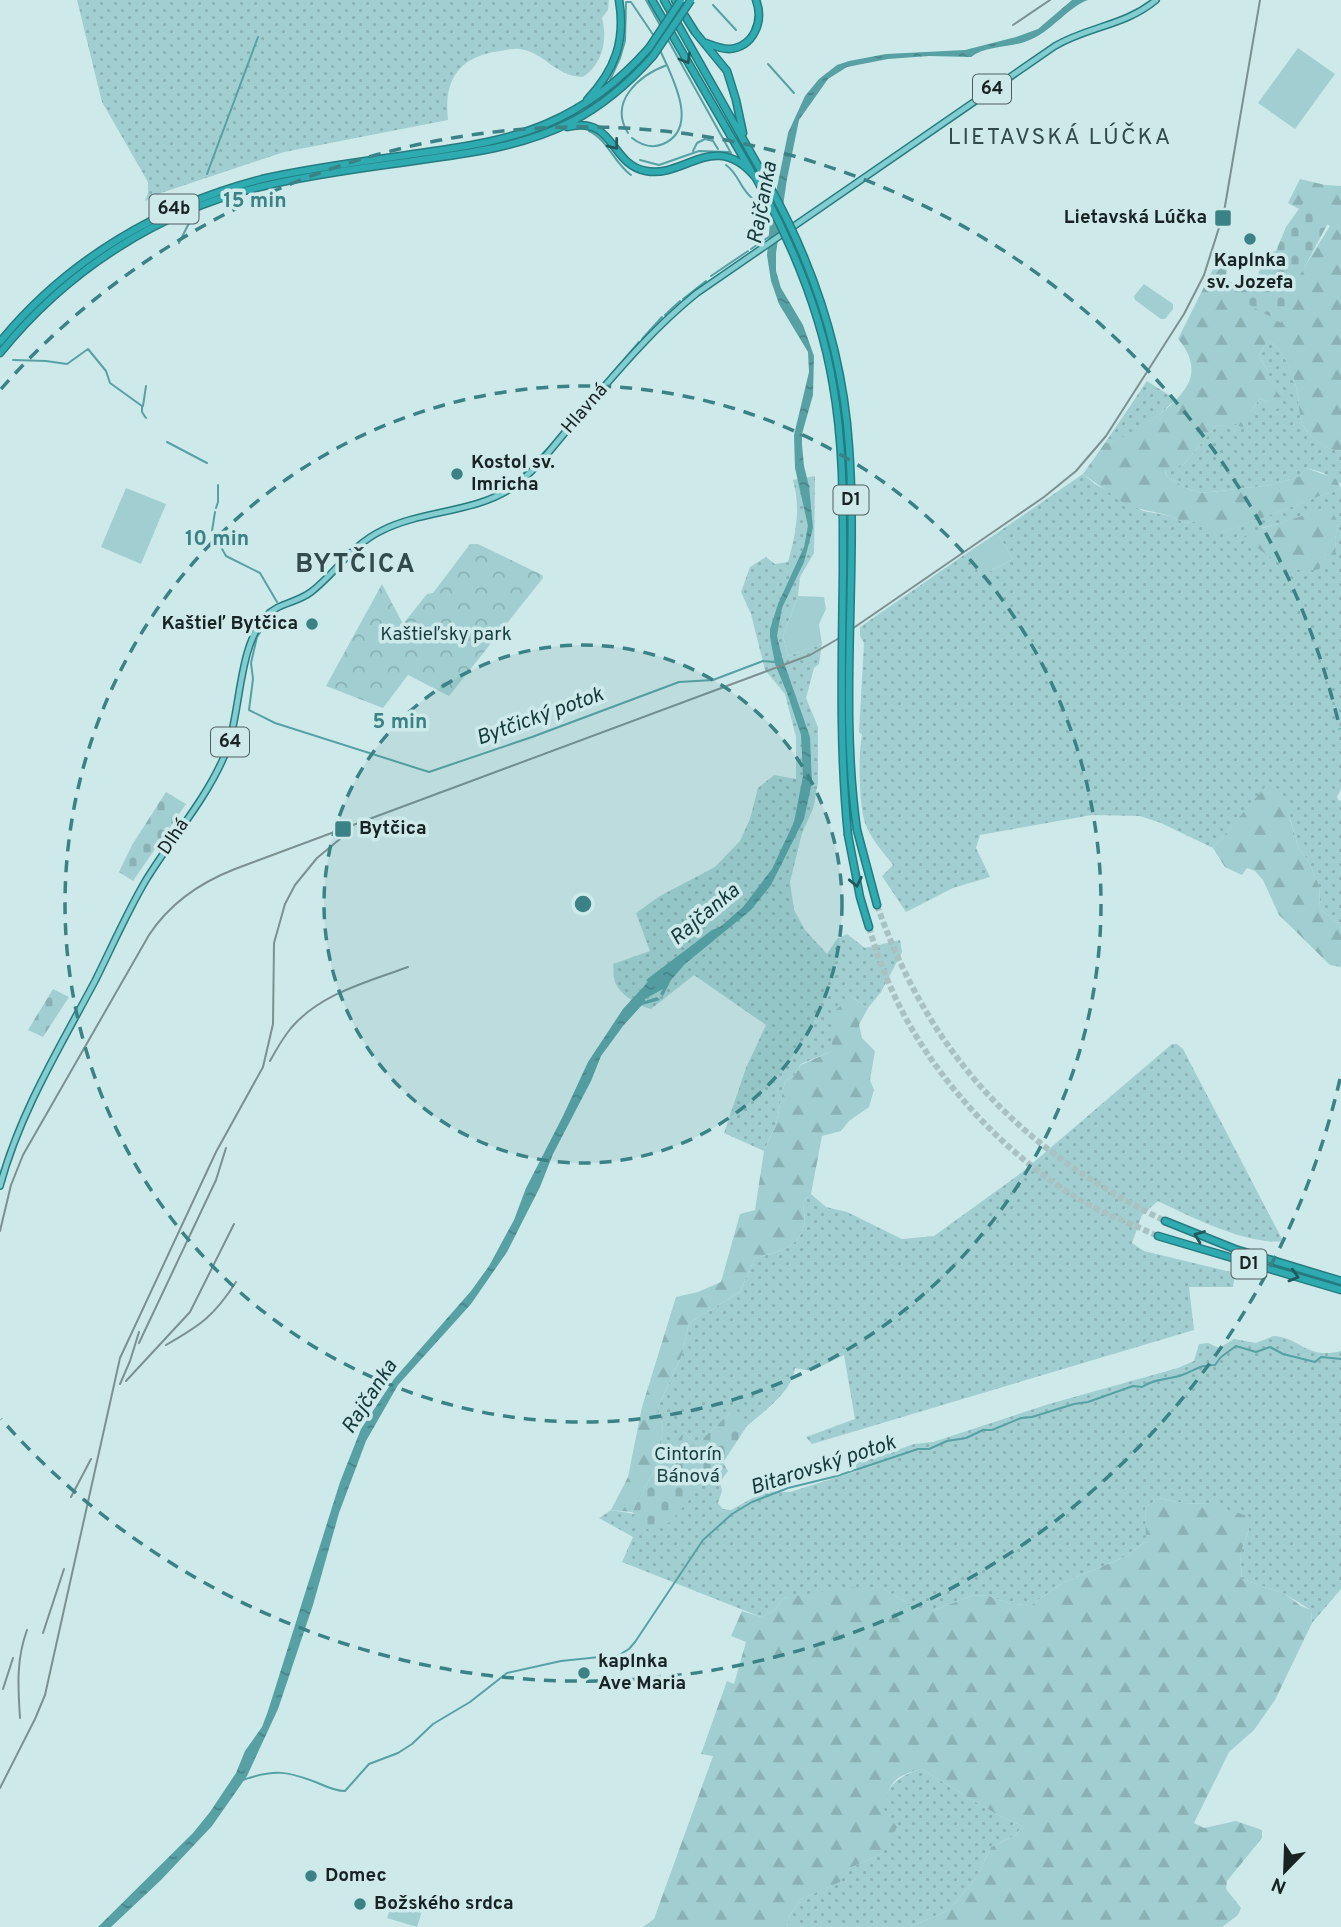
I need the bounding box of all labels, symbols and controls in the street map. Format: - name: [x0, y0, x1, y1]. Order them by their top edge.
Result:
- one-way arrow: [678, 52, 691, 65]
- road number: 64: [973, 74, 1011, 104]
- district label: LIETAVSKÁ LÚČKA: [948, 122, 1172, 153]
- one-way arrow: [606, 138, 618, 150]
- water label: Rajčanka: [742, 159, 784, 246]
- text: 15 min: [223, 188, 287, 215]
- road number: 64b: [150, 194, 198, 224]
- place label: Lietavská Lúčka: [1064, 206, 1207, 230]
- marker: Lietavská Lúčka: [1213, 208, 1233, 228]
- marker: Kaplnka sv. Jozefa: [1242, 231, 1258, 247]
- place label: Kaplnka sv. Jozefa: [1207, 249, 1293, 295]
- street label: Hlavná: [557, 379, 613, 439]
- place label: Kostol sv. Imricha: [471, 451, 555, 497]
- marker: Kostol sv. Imricha: [449, 466, 465, 482]
- road number: D1: [834, 486, 868, 514]
- text: 10 min: [185, 526, 249, 553]
- district label: BYTČICA: [295, 547, 417, 582]
- place label: Kaštieľ Bytčica: [161, 612, 298, 636]
- marker: Kaštieľ Bytčica: [304, 616, 320, 632]
- park label: Kaštieľsky park: [380, 623, 512, 647]
- water label: Bytčický potok: [473, 681, 608, 752]
- text: 5 min: [373, 709, 427, 736]
- road number: 64: [211, 728, 249, 756]
- street label: Dlhá: [153, 814, 195, 860]
- place label: Bytčica: [359, 817, 427, 841]
- marker: Bytčica: [333, 819, 353, 839]
- one-way arrow: [848, 876, 863, 888]
- water label: Rajčanka: [664, 878, 746, 952]
- centre of rings: [571, 892, 595, 916]
- one-way arrow: [1194, 1230, 1206, 1244]
- road number: D1: [1232, 1250, 1266, 1279]
- one-way arrow: [1288, 1268, 1300, 1282]
- water label: Rajčanka: [336, 1355, 404, 1439]
- water label: Bitarovský potok: [747, 1430, 900, 1502]
- park label: Cintorín Bánová: [654, 1443, 722, 1489]
- place label: kaplnka Ave Maria: [598, 1650, 686, 1696]
- marker: kaplnka Ave Maria: [576, 1665, 592, 1681]
- north arrow: [1250, 1836, 1320, 1906]
- place label: Domec: [325, 1864, 387, 1888]
- marker: Domec: [303, 1868, 319, 1884]
- text: N: [1268, 1871, 1290, 1899]
- place label: Božského srdca: [374, 1892, 514, 1916]
- marker: Božského srdca: [352, 1896, 368, 1912]

